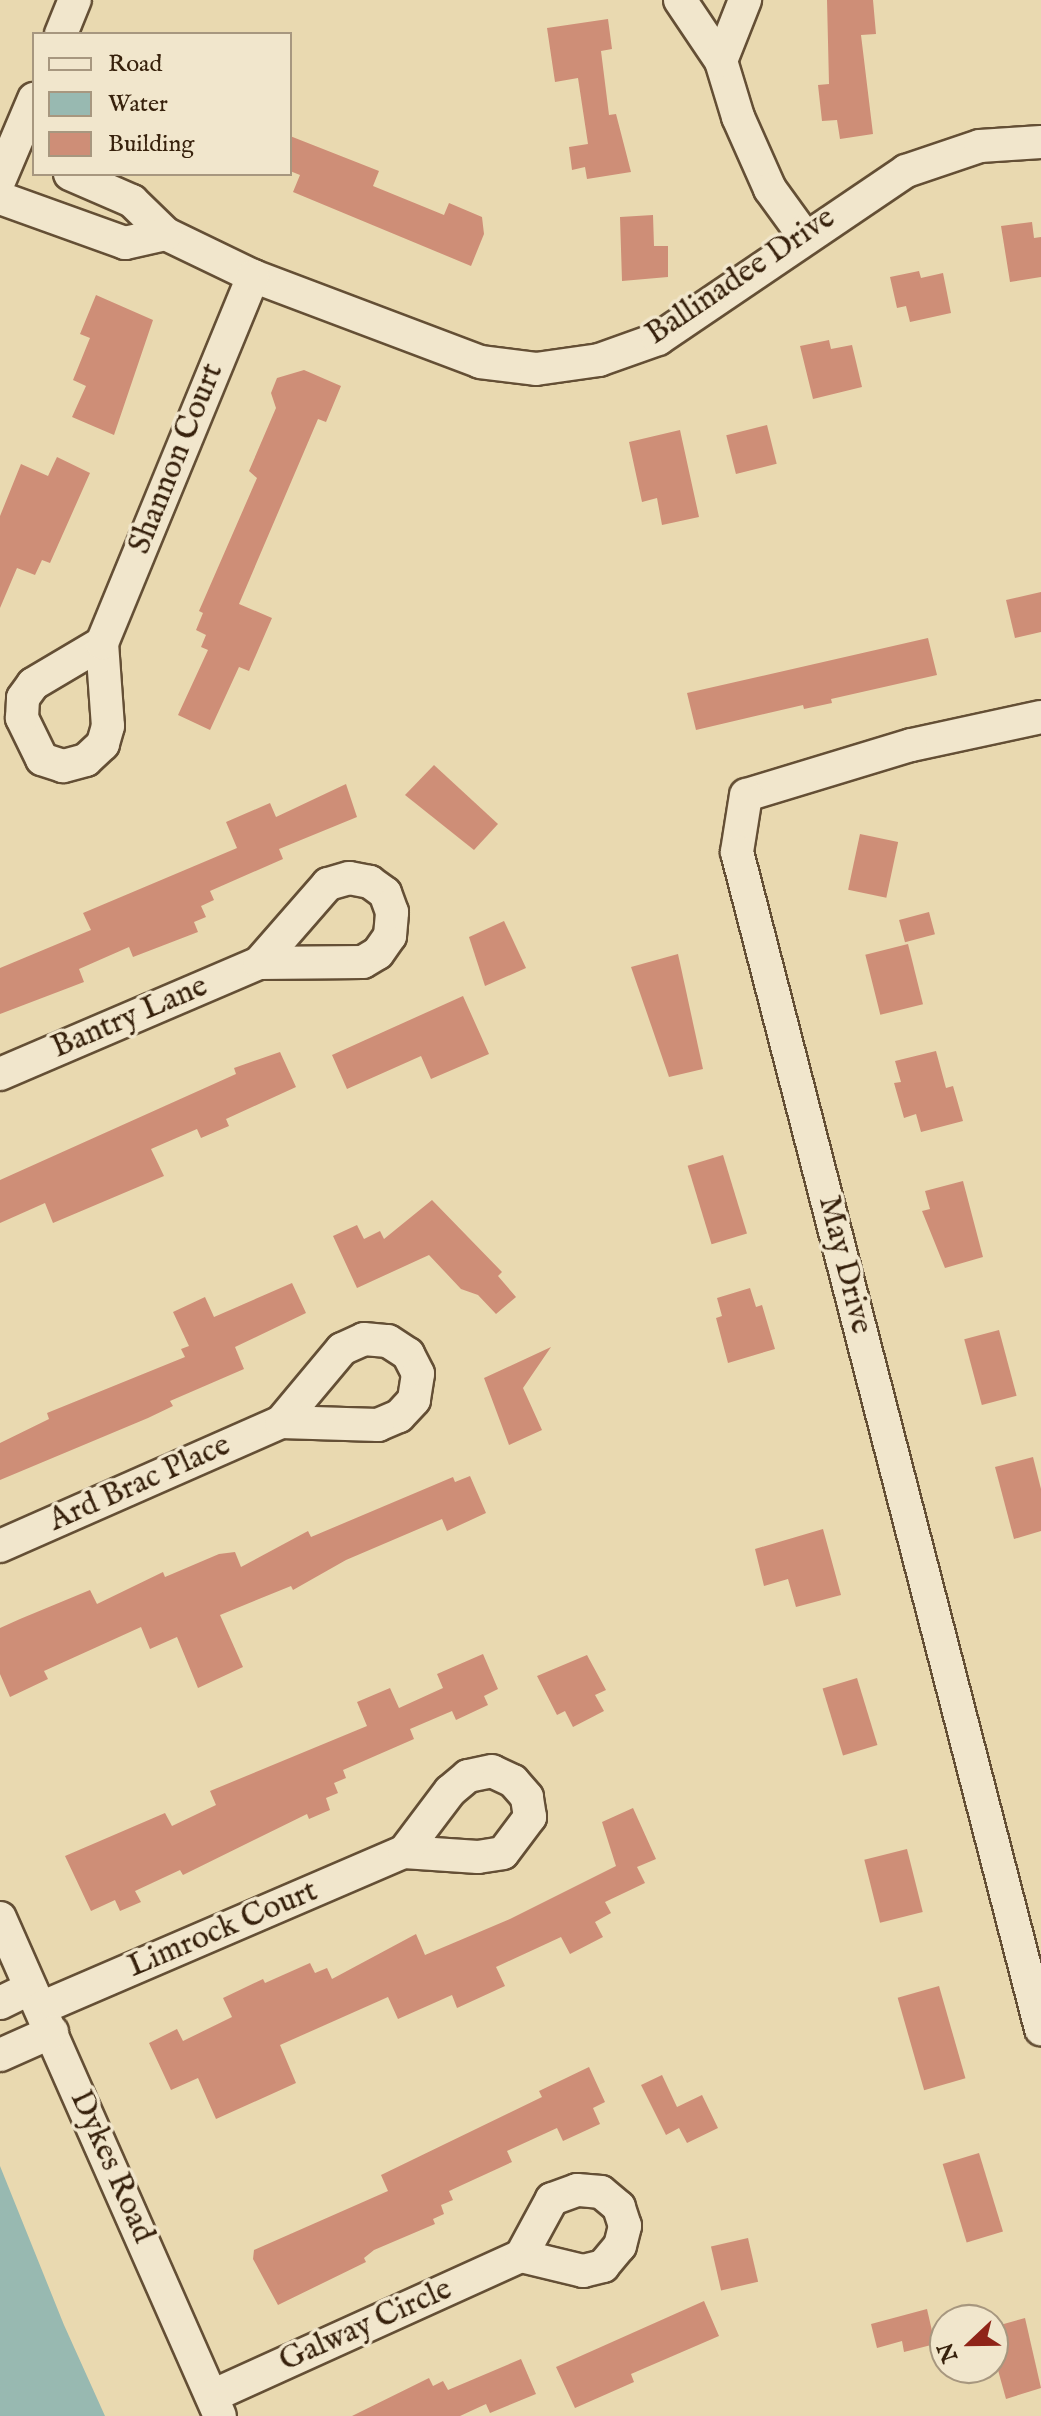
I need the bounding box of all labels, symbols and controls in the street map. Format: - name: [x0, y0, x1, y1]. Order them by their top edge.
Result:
- legend: [32, 32, 292, 176]
- text: Road: [108, 49, 162, 80]
- text: Water: [108, 89, 168, 120]
- text: Building: [108, 129, 194, 160]
- street label: Ballinadee Drive: [639, 200, 843, 354]
- street label: Shannon Court: [121, 358, 233, 560]
- street label: Bantry Lane: [46, 968, 214, 1068]
- street label: May Drive: [808, 1192, 880, 1338]
- street label: Ard Brac Place: [43, 1427, 237, 1541]
- street label: Limrock Court: [122, 1873, 324, 1987]
- street label: Dykes Road: [60, 2085, 162, 2249]
- street label: Galway Circle: [274, 2271, 458, 2381]
- north arrow: [929, 2304, 1009, 2384]
- text: N: [932, 2338, 965, 2366]

